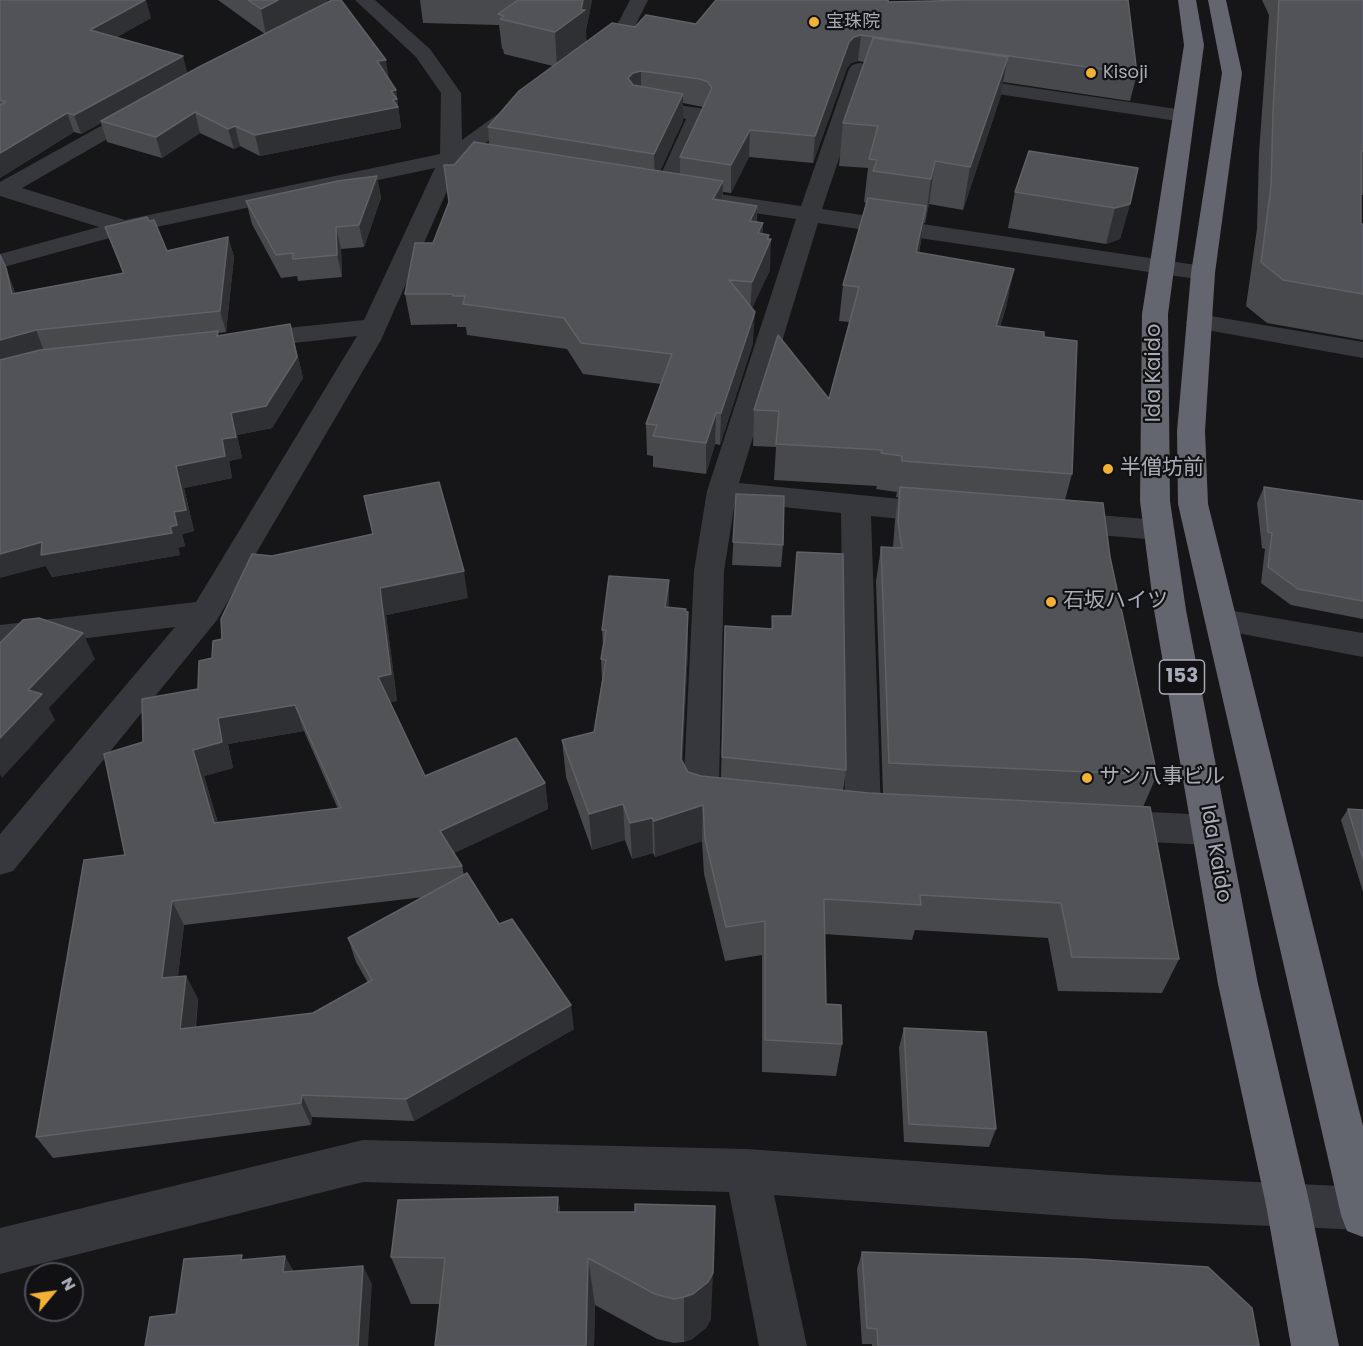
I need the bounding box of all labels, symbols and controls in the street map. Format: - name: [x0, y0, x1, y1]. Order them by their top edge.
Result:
- place label: 宝珠院: [826, 11, 880, 33]
- marker: 宝珠院: [807, 15, 821, 29]
- place label: Kisoji: [1103, 62, 1148, 84]
- marker: Kisoji: [1084, 66, 1098, 80]
- street label: Ida Kaido: [1142, 324, 1168, 422]
- place label: 半僧坊前: [1120, 456, 1204, 482]
- marker: 半僧坊前: [1101, 462, 1115, 476]
- place label: 石坂ハイツ: [1063, 589, 1168, 615]
- marker: 石坂ハイツ: [1044, 595, 1058, 609]
- road number: 153: [1160, 660, 1204, 694]
- place label: サン八事ビル: [1099, 765, 1225, 791]
- marker: サン八事ビル: [1080, 771, 1094, 785]
- street label: Ida Kaido: [1194, 803, 1236, 905]
- north arrow: [24, 1262, 84, 1322]
- text: N: [55, 1273, 81, 1295]

